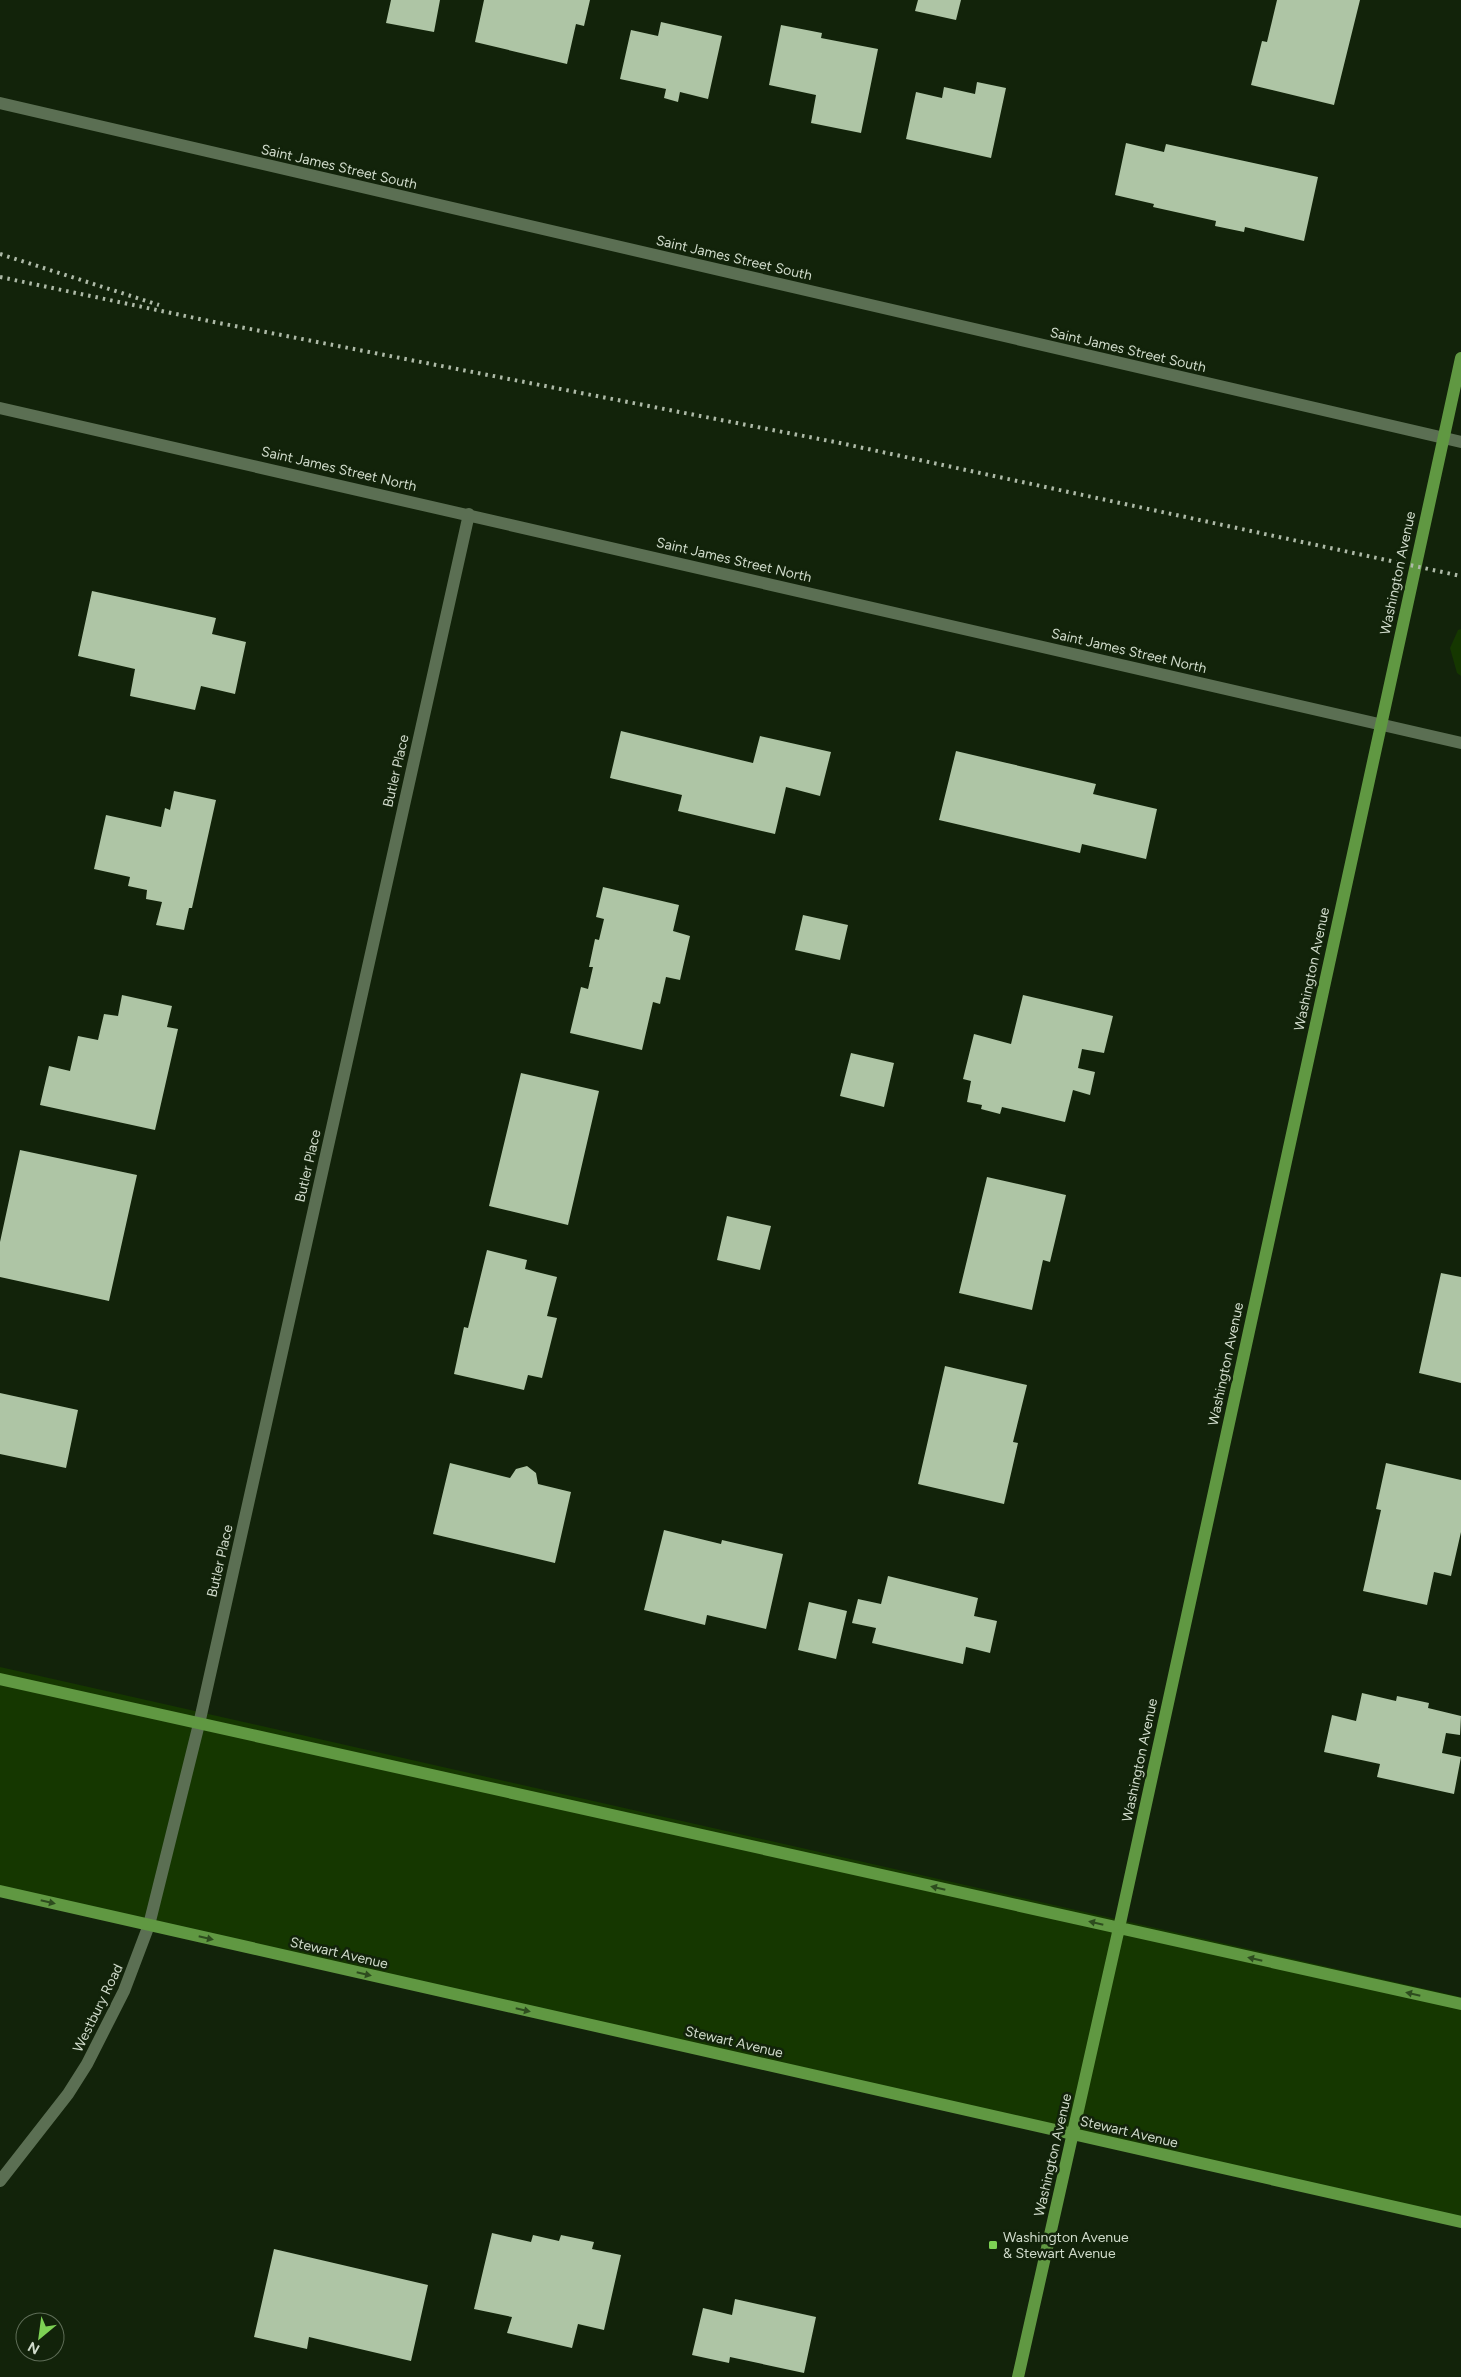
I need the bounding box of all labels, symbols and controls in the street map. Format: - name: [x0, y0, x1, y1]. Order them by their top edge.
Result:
- street label: Saint James Street South: [259, 141, 419, 193]
- street label: Saint James Street South: [654, 232, 814, 284]
- street label: Saint James Street South: [1048, 324, 1208, 376]
- street label: Saint James Street North: [260, 443, 418, 495]
- street label: Washington Avenue: [1377, 509, 1419, 636]
- street label: Saint James Street North: [655, 534, 813, 586]
- street label: Saint James Street North: [1050, 625, 1208, 677]
- street label: Butler Place: [379, 733, 413, 809]
- street label: Washington Avenue: [1291, 905, 1333, 1032]
- street label: Butler Place: [291, 1128, 325, 1204]
- street label: Washington Avenue: [1205, 1300, 1247, 1427]
- street label: Butler Place: [203, 1523, 237, 1599]
- street label: Washington Avenue: [1119, 1696, 1161, 1823]
- one-way arrow: [930, 1884, 945, 1892]
- one-way arrow: [40, 1898, 55, 1906]
- one-way arrow: [1089, 1919, 1104, 1927]
- street label: Stewart Avenue: [288, 1933, 390, 1973]
- one-way arrow: [198, 1934, 214, 1942]
- one-way arrow: [1246, 1954, 1262, 1962]
- street label: Westbury Road: [69, 1961, 127, 2055]
- one-way arrow: [357, 1970, 372, 1978]
- one-way arrow: [1406, 1990, 1421, 1998]
- one-way arrow: [515, 2006, 530, 2014]
- street label: Stewart Avenue: [683, 2022, 785, 2062]
- street label: Washington Avenue: [1031, 2092, 1075, 2218]
- street label: Stewart Avenue: [1078, 2112, 1180, 2152]
- place label: Washington Avenue & Stewart Avenue: [1003, 2229, 1129, 2262]
- marker: Washington Avenue & Stewart Avenue: [987, 2239, 999, 2251]
- north arrow: [15, 2312, 65, 2362]
- text: N: [25, 2338, 43, 2358]

